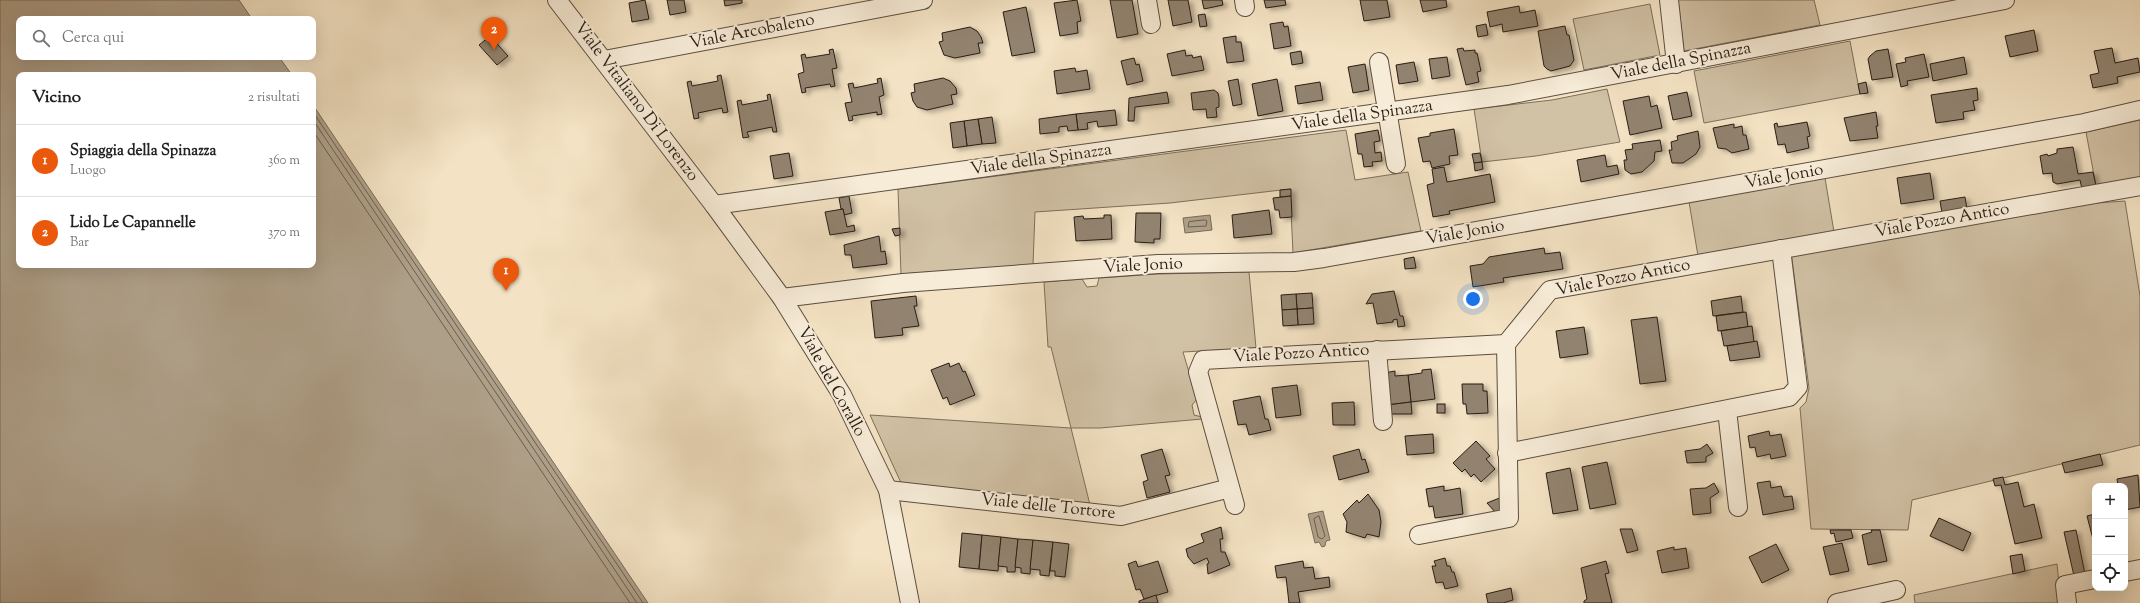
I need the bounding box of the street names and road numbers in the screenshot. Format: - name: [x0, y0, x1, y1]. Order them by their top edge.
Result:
- street label: Viale Arcobaleno: [687, 8, 817, 56]
- street label: Viale Vitaliano Di Lorenzo: [568, 17, 704, 187]
- street label: Viale della Spinazza: [1609, 37, 1753, 87]
- street label: Viale della Spinazza: [1290, 94, 1434, 138]
- street label: Viale della Spinazza: [969, 138, 1113, 182]
- street label: Viale Jonio: [1743, 158, 1825, 196]
- street label: Viale Pozzo Antico: [1873, 197, 2011, 245]
- street label: Viale Jonio: [1424, 214, 1506, 252]
- street label: Viale Jonio: [1103, 252, 1183, 280]
- street label: Viale Pozzo Antico: [1554, 253, 1692, 303]
- street label: Viale del Corallo: [791, 323, 871, 441]
- street label: Viale Pozzo Antico: [1232, 338, 1370, 370]
- street label: Viale delle Tortore: [980, 488, 1117, 526]

